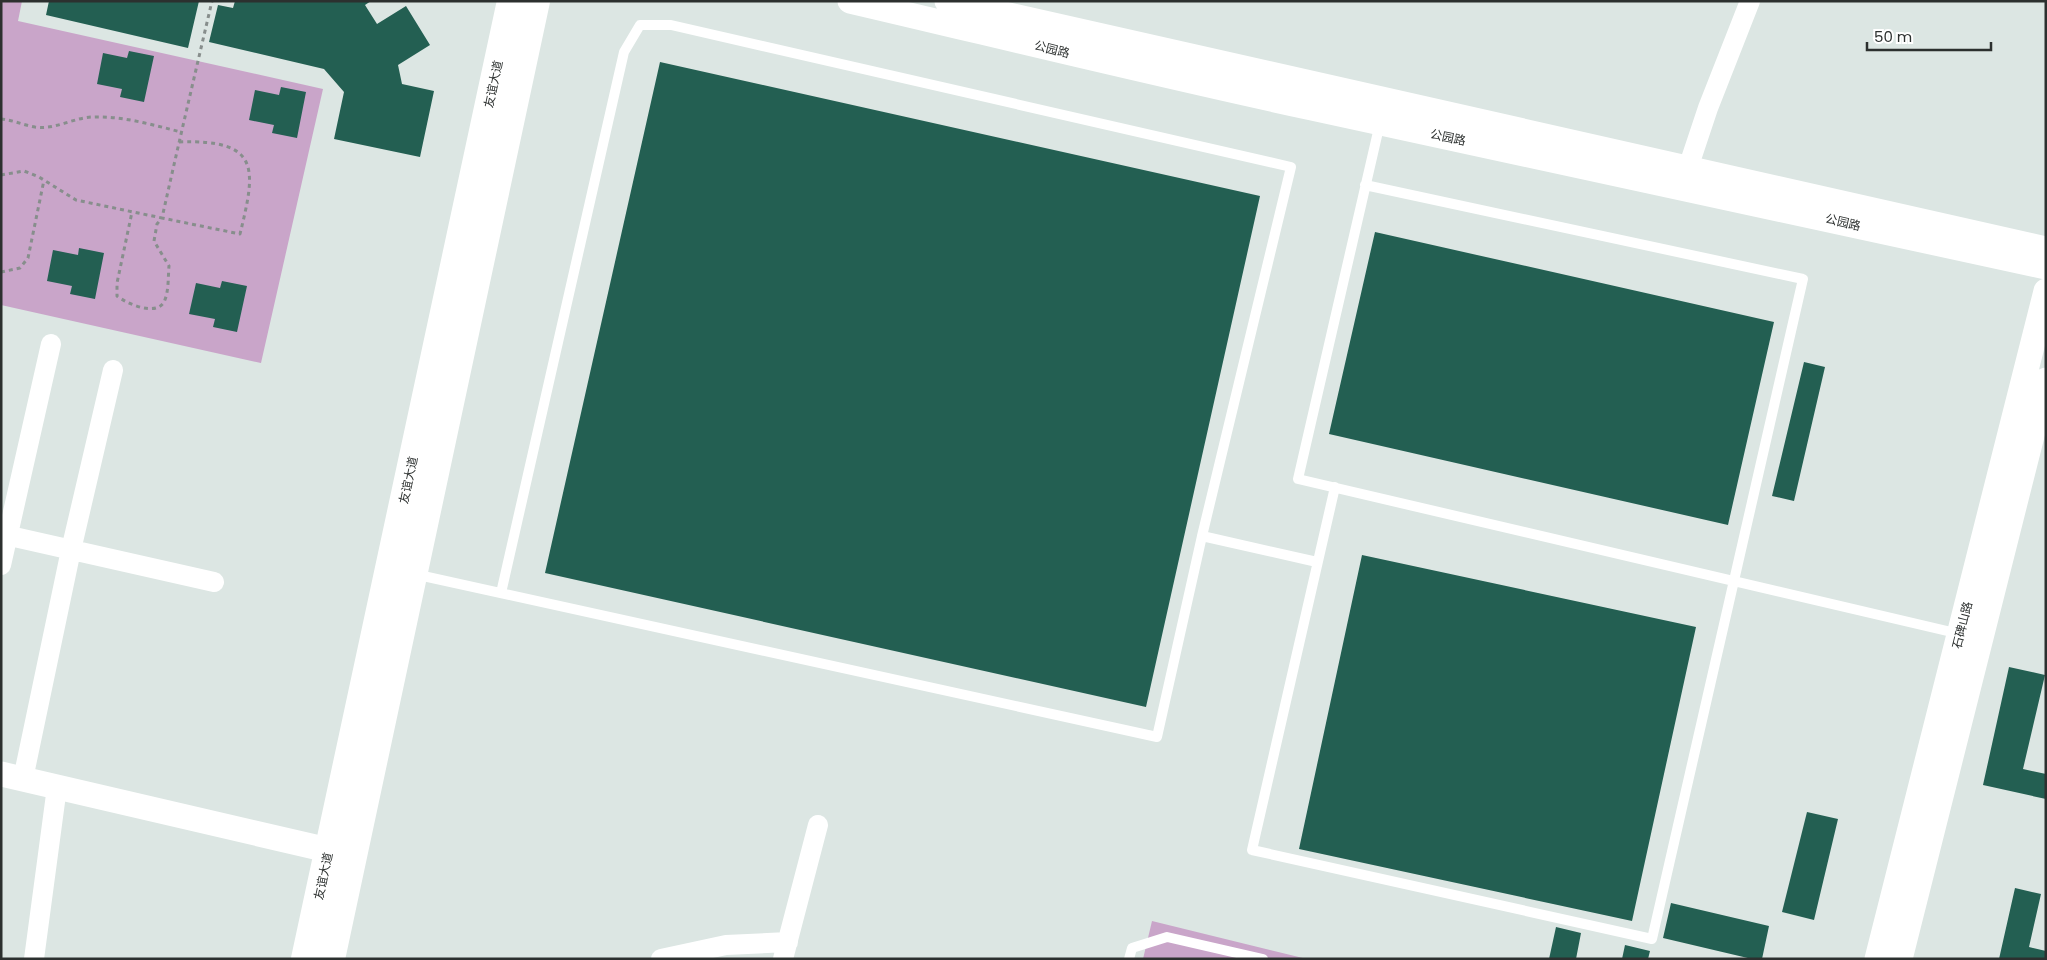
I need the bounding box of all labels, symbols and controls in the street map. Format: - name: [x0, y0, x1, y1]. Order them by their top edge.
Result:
- scale bar: [1867, 20, 1991, 52]
- text: 50 m: [1874, 26, 1912, 47]
- street label: 公园路: [1032, 36, 1072, 62]
- street label: 友谊大道: [480, 59, 506, 109]
- street label: 公园路: [1429, 125, 1467, 149]
- street label: 公园路: [1824, 210, 1862, 234]
- street label: 友谊大道: [395, 455, 421, 505]
- street label: 石碑山路: [1948, 600, 1976, 650]
- street label: 友谊大道: [310, 851, 336, 901]

